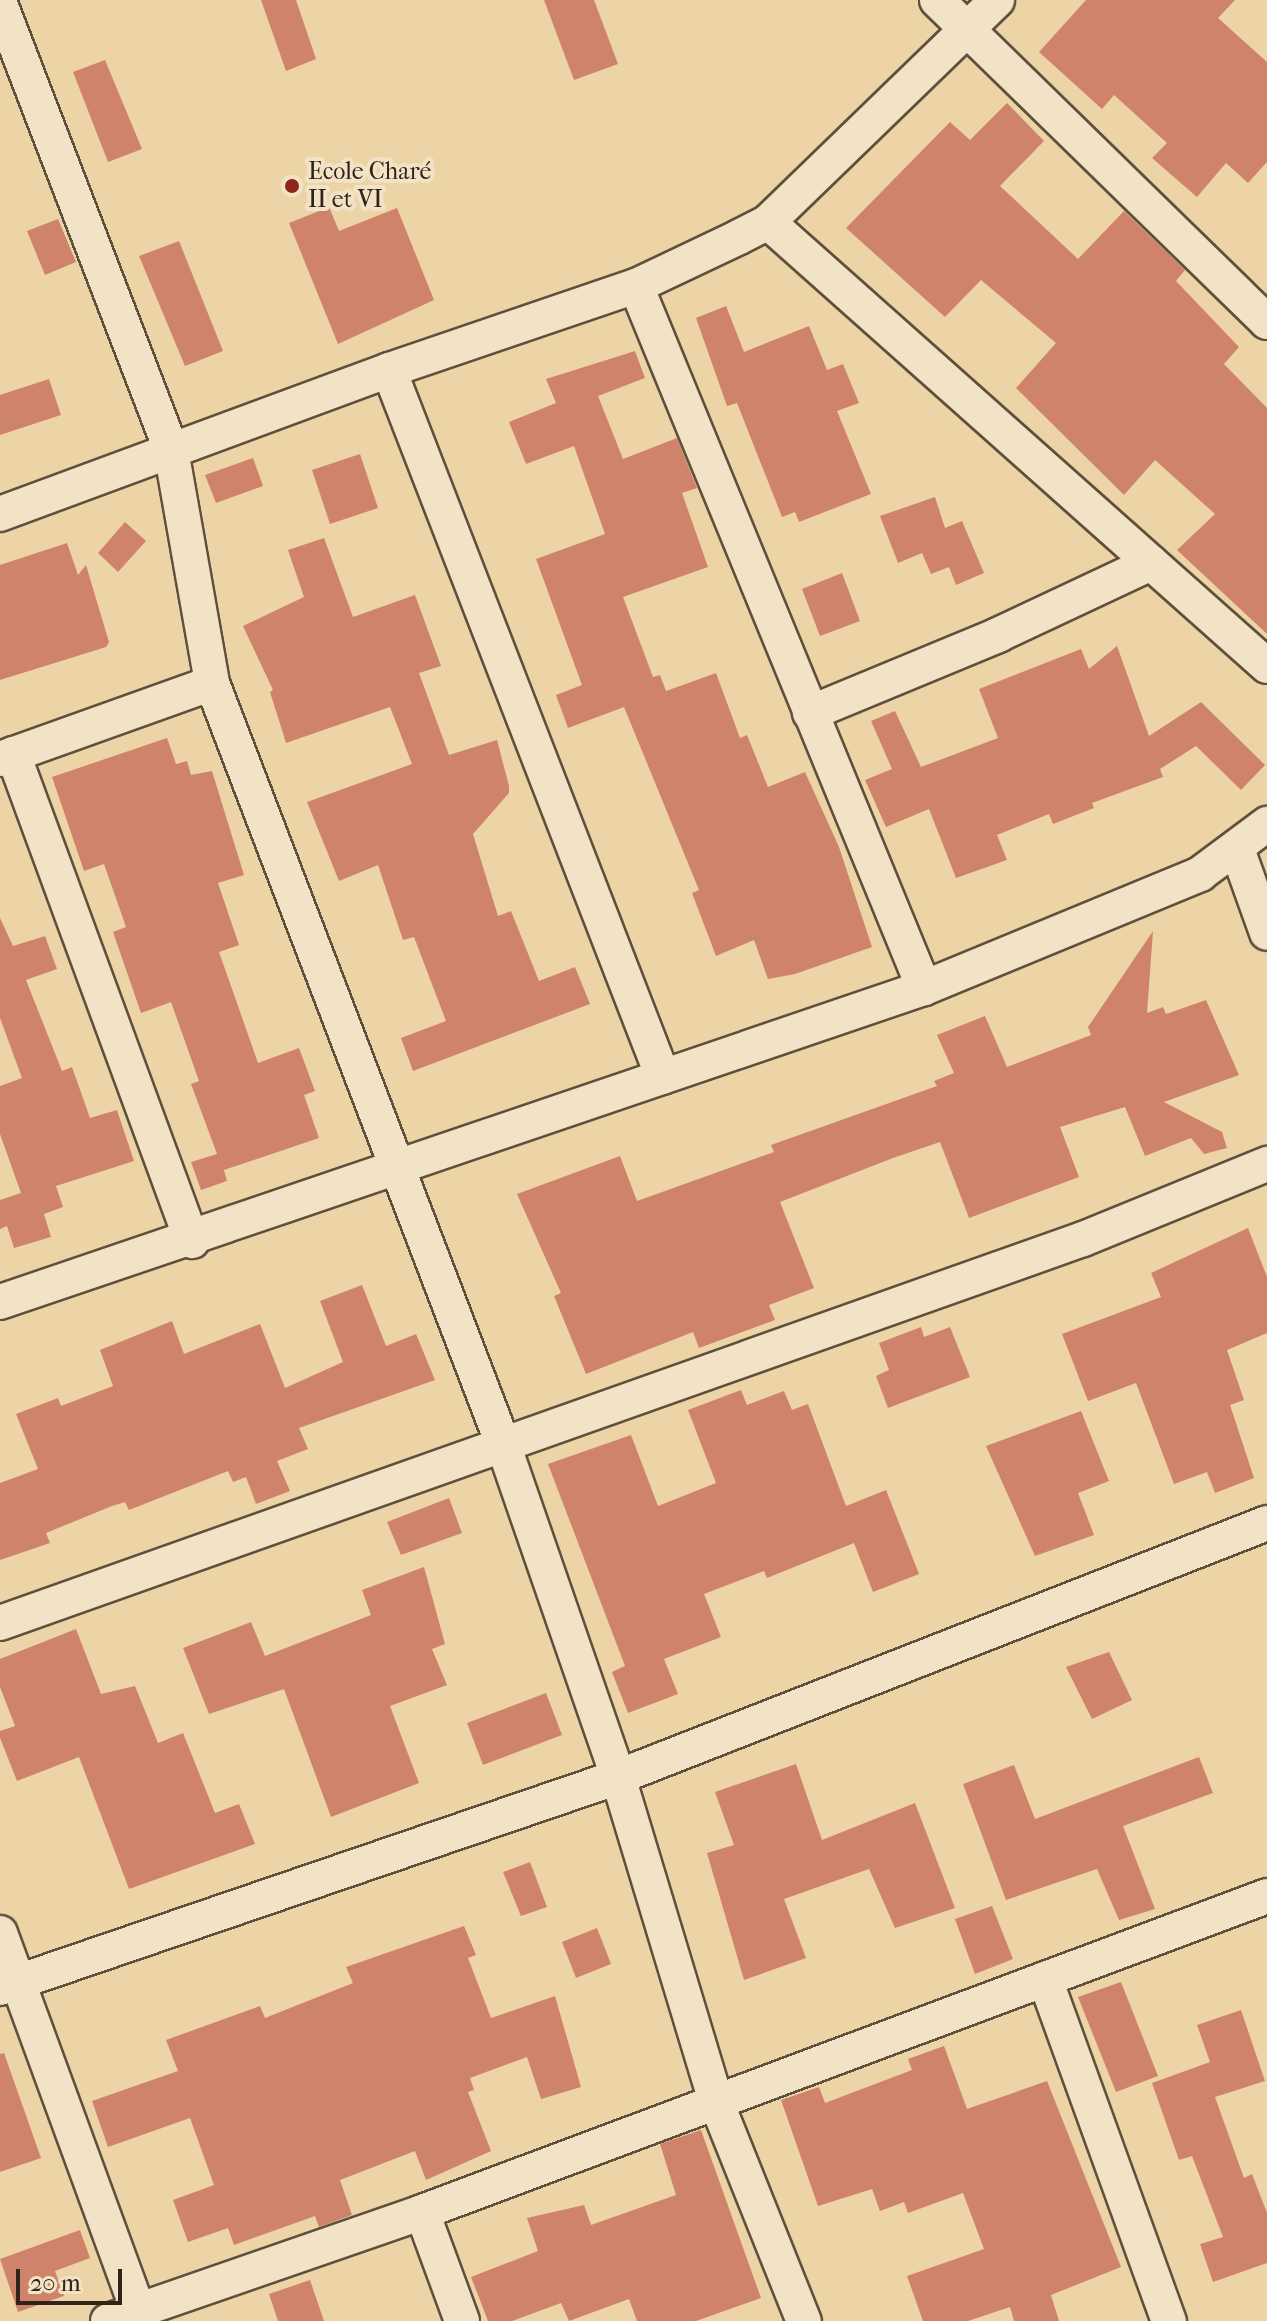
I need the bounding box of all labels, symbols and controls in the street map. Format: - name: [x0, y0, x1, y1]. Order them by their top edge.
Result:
- place label: Ecole Charé II et VI: [308, 158, 431, 214]
- marker: Ecole Charé II et VI: [283, 177, 301, 195]
- scale bar: [20, 2253, 126, 2303]
- text: 20 m: [30, 2269, 81, 2297]

